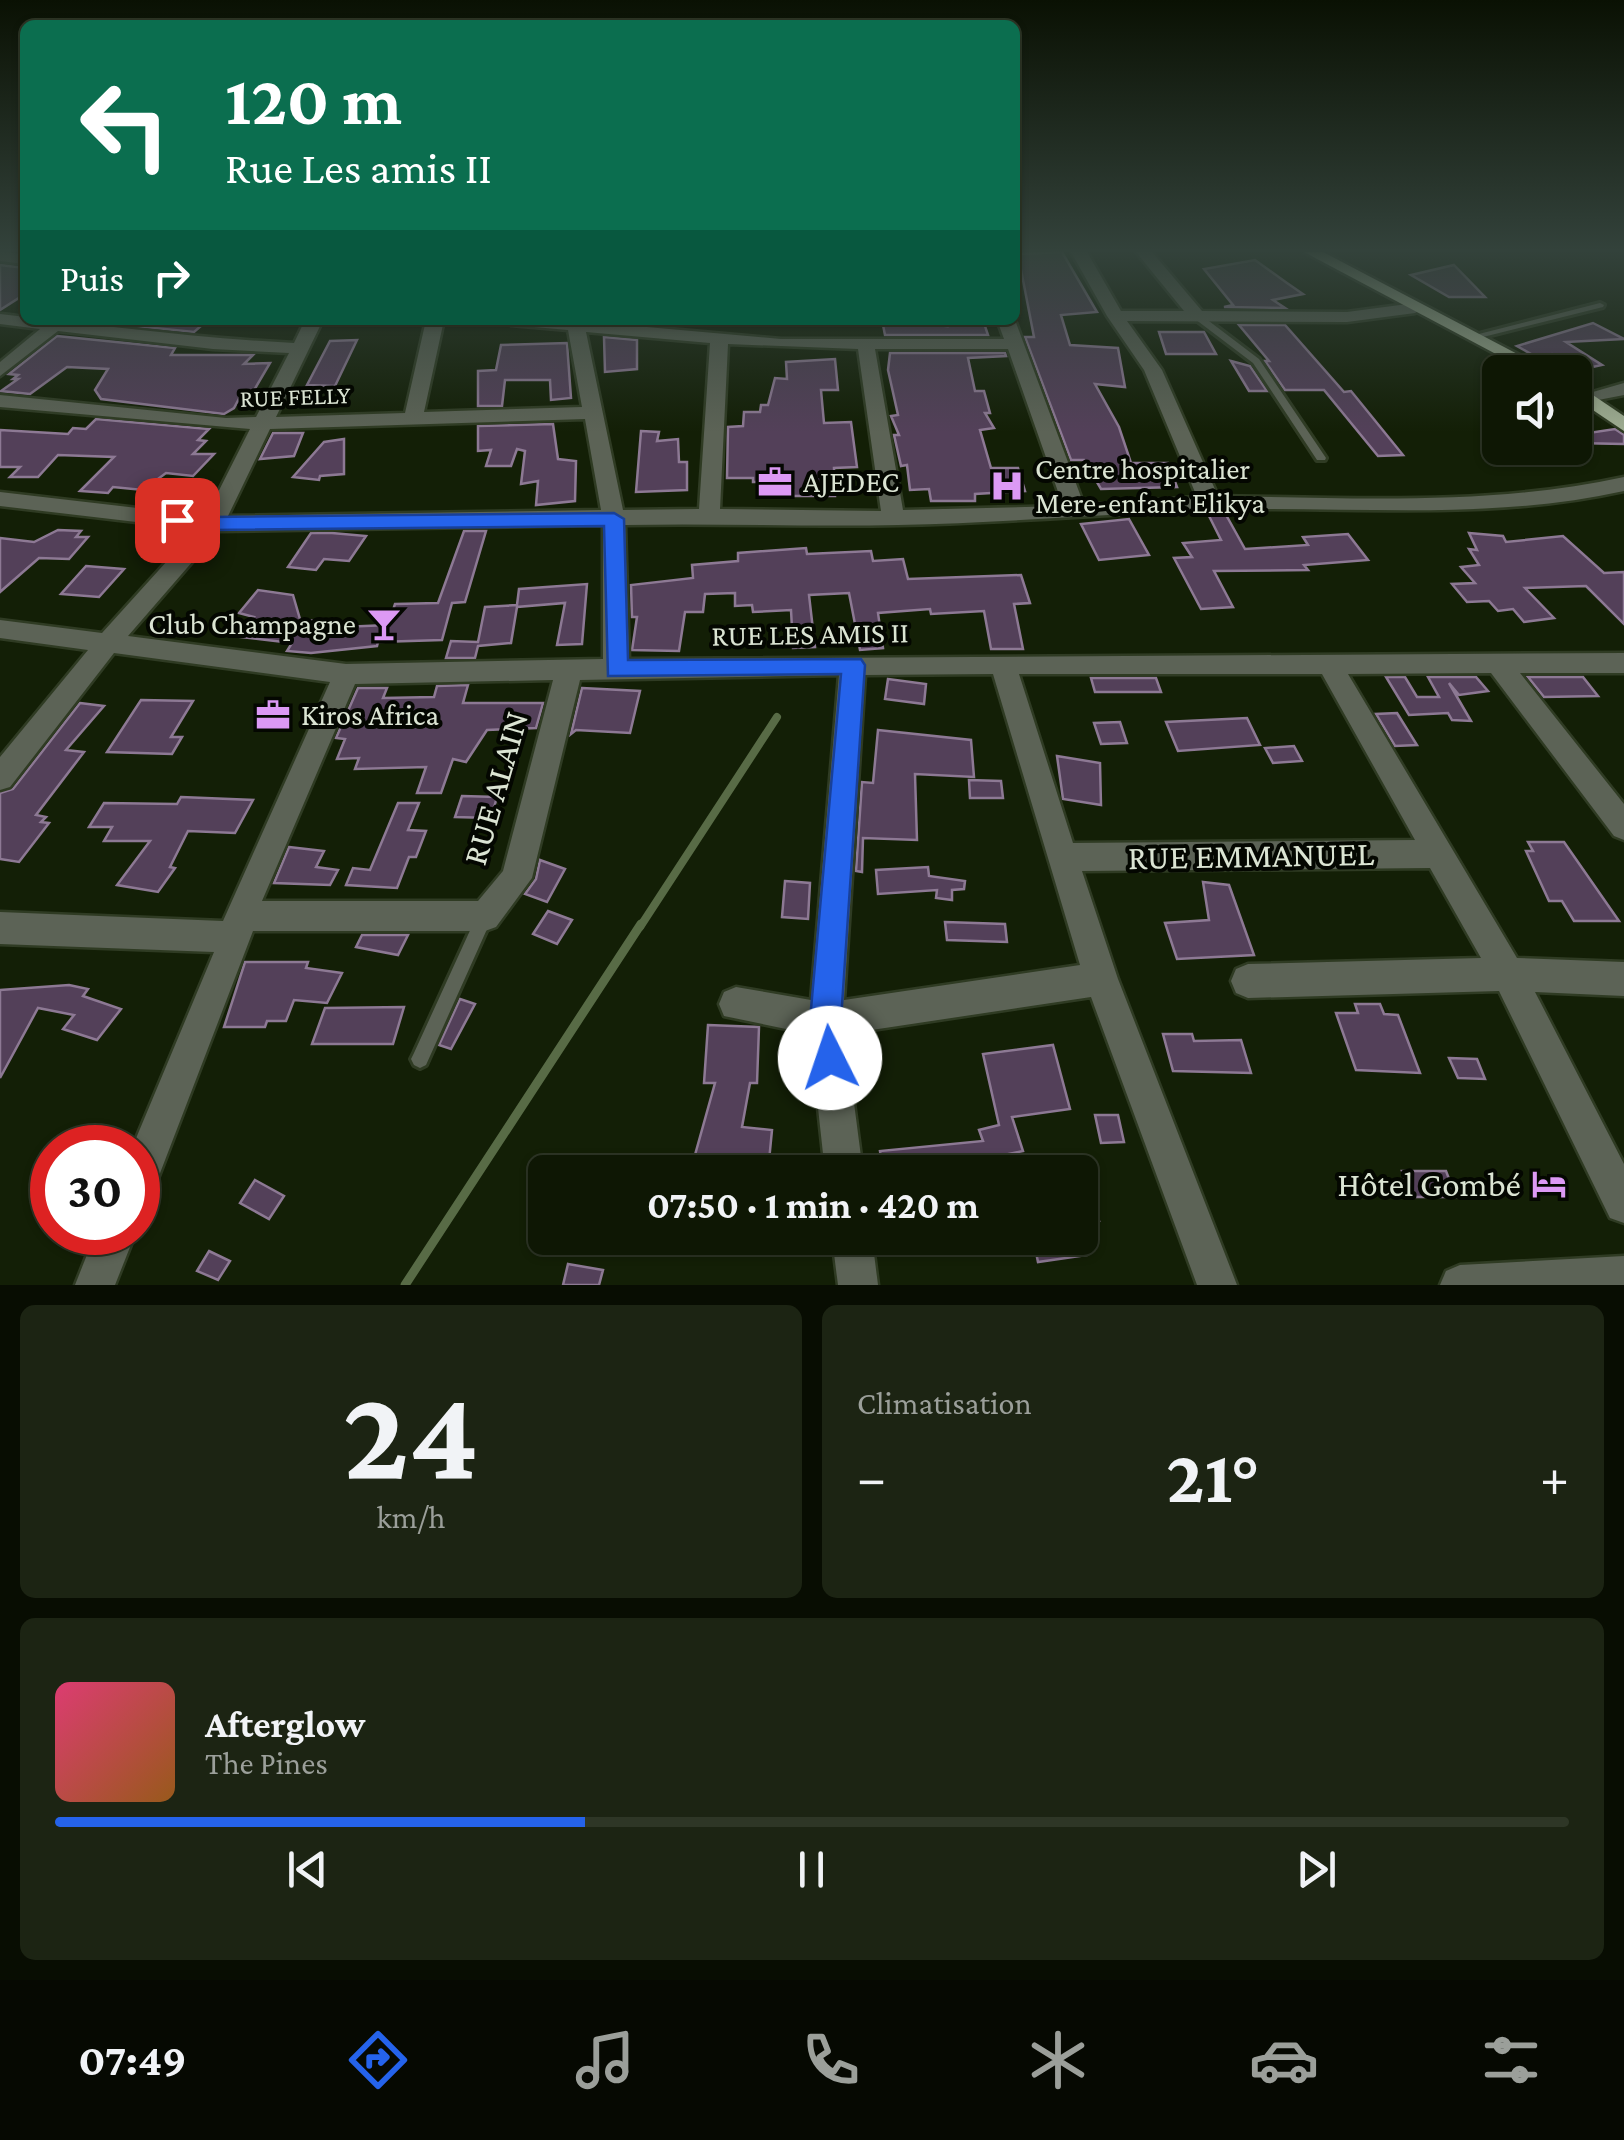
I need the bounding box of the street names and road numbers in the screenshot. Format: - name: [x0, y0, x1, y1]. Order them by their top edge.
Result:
- street label: RUE FELLY: [239, 381, 352, 412]
- street label: RUE LES AMIS II: [711, 615, 909, 652]
- street label: RUE ALAIN: [455, 707, 536, 869]
- street label: RUE EMMANUEL: [1128, 834, 1375, 877]

